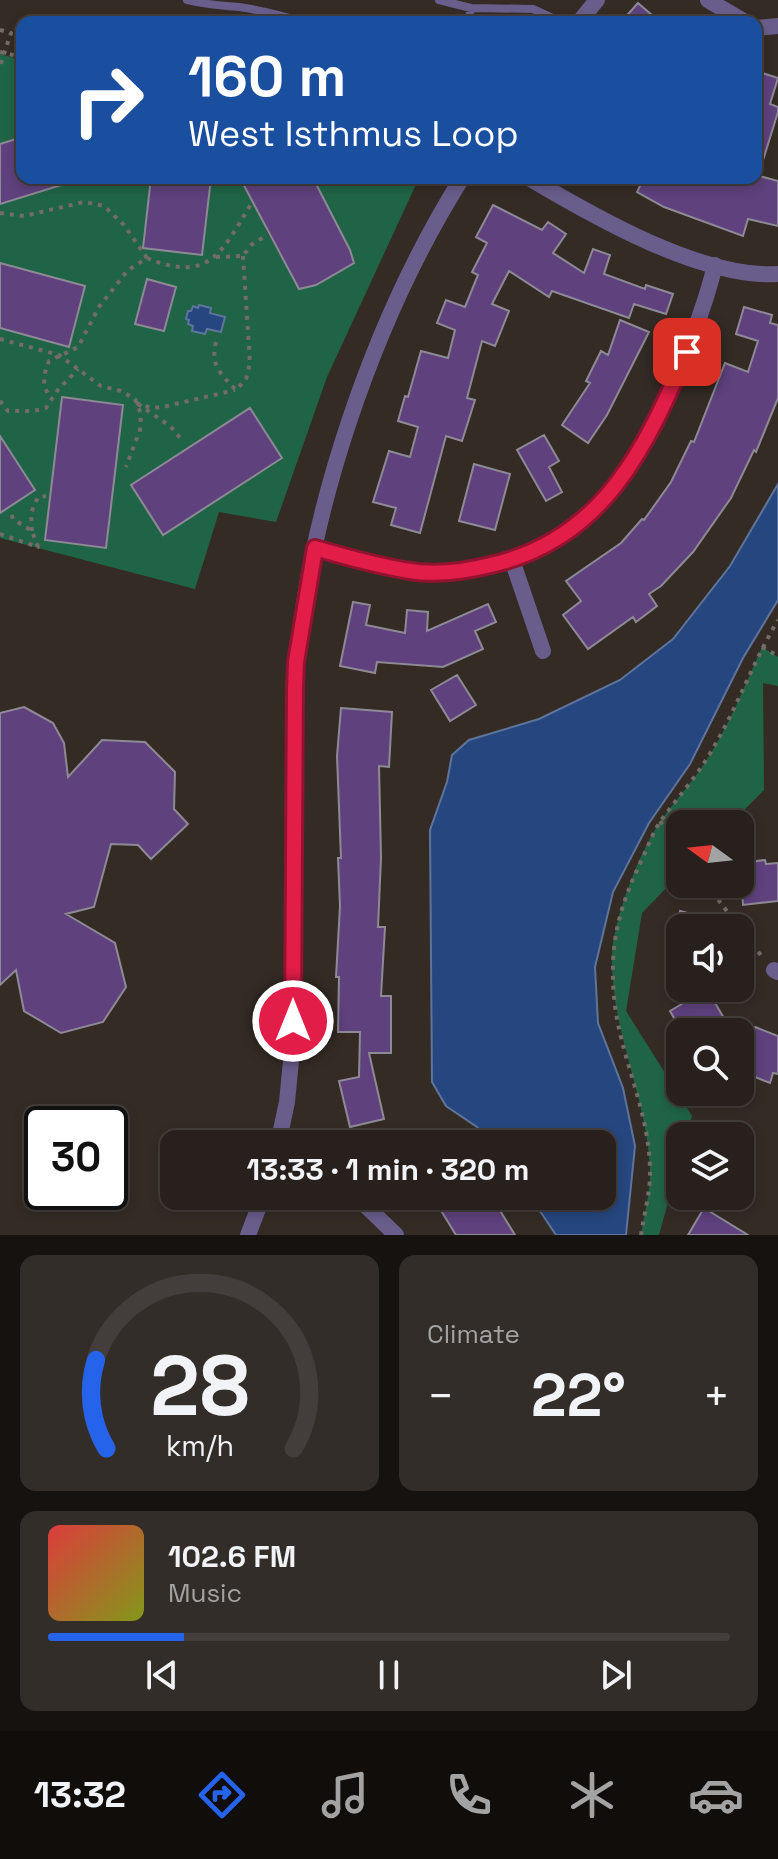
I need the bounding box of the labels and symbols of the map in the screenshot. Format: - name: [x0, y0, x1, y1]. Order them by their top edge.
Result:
- pin: [653, 318, 721, 386]
- north arrow: [666, 810, 754, 898]
- position arrow: [251, 979, 335, 1063]
- speed limit sign: 30: [24, 1106, 128, 1210]

